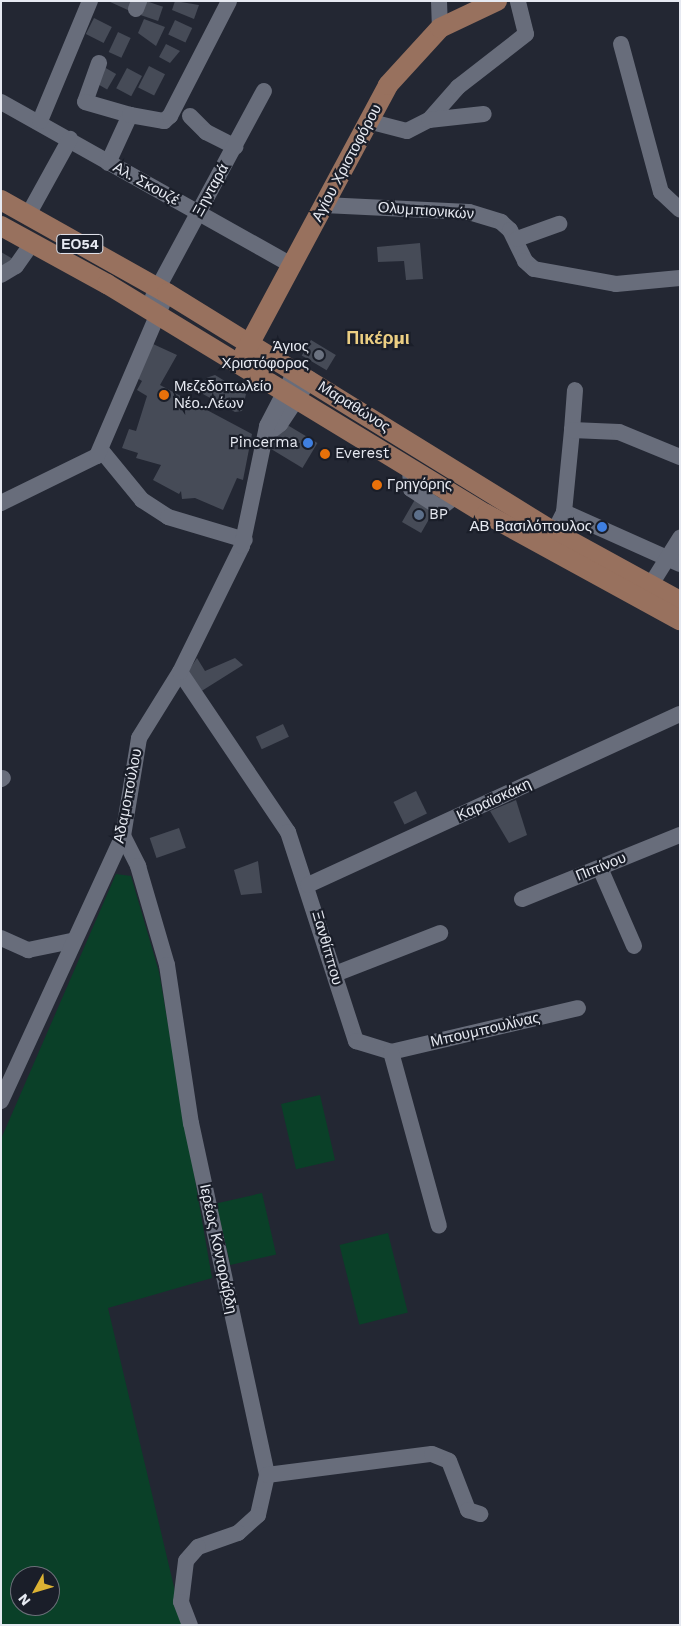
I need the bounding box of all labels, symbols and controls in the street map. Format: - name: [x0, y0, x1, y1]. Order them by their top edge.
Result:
- street label: Αγίου Χριστοφόρου: [308, 101, 386, 225]
- street label: Αλ. Σκουζέ: [110, 158, 182, 210]
- street label: Ξηνταρά: [189, 161, 233, 219]
- street label: Ολυμπιονικών: [377, 199, 475, 223]
- road number: ΕΟ54: [56, 232, 104, 255]
- district label: Πικέρμι: [346, 327, 410, 349]
- place label: Άγιος Χριστόφορος: [221, 337, 309, 372]
- marker: Άγιος Χριστόφορος: [313, 349, 325, 361]
- place label: Μεζεδοπωλείο Νέο..Λέων: [174, 377, 272, 412]
- street label: Μαραθώνος: [315, 378, 393, 436]
- marker: Μεζεδοπωλείο Νέο..Λέων: [158, 389, 170, 401]
- place label: Pincerma: [230, 434, 298, 452]
- marker: Pincerma: [302, 437, 314, 449]
- place label: Everest: [335, 445, 389, 463]
- marker: Everest: [319, 448, 331, 460]
- place label: Γρηγόρης: [387, 476, 452, 494]
- marker: Γρηγόρης: [371, 479, 383, 491]
- place label: BP: [429, 506, 448, 524]
- marker: BP: [413, 509, 425, 521]
- place label: ΑΒ Βασιλόπουλος: [470, 518, 592, 536]
- marker: ΑΒ Βασιλόπουλος: [596, 521, 608, 533]
- street label: Αδαμοπούλου: [110, 747, 146, 845]
- street label: Καραϊσκάκη: [454, 775, 534, 825]
- street label: Πιπίνου: [573, 849, 629, 885]
- street label: Ξανθίππου: [308, 909, 346, 987]
- street label: Μπουμπουλίνας: [429, 1009, 541, 1051]
- street label: Ιερέως Κοντοράβδη: [195, 1182, 241, 1316]
- north arrow: [10, 1566, 60, 1616]
- text: N: [15, 1591, 34, 1609]

